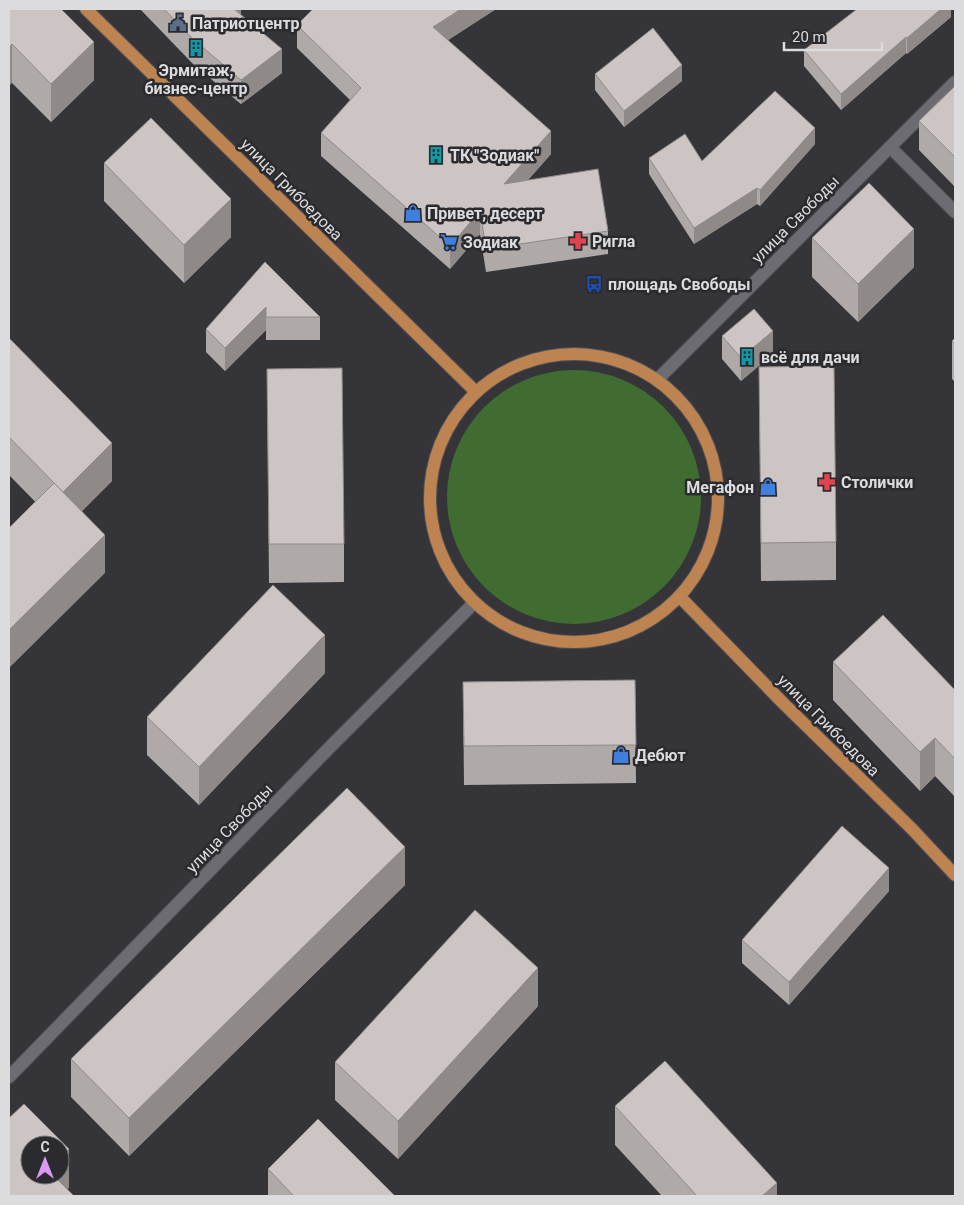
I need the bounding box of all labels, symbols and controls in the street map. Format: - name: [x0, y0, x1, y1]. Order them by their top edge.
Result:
- public building icon: Патриотцентр: [168, 13, 188, 33]
- place label: Патриотцентр: [192, 14, 300, 33]
- scale bar: [784, 20, 882, 52]
- text: 20 m: [792, 28, 826, 46]
- building icon: Эрмитаж, бизнес-центр: [186, 38, 206, 58]
- place label: Эрмитаж, бизнес-центр: [144, 61, 248, 98]
- street label: улица Грибоедова: [237, 134, 347, 244]
- building icon: ТК "Зодиак": [426, 145, 446, 165]
- place label: ТК "Зодиак": [450, 146, 539, 165]
- street label: улица Свободы: [748, 172, 843, 267]
- shop icon: Привет, десерт: [403, 203, 423, 223]
- place label: Привет, десерт: [427, 204, 543, 223]
- pharmacy icon: Ригла: [568, 231, 588, 251]
- supermarket icon: Зодиак: [439, 232, 459, 252]
- place label: Ригла: [592, 232, 636, 251]
- place label: Зодиак: [463, 233, 519, 252]
- bus stop icon: площадь Свободы: [584, 274, 604, 294]
- place label: площадь Свободы: [608, 275, 751, 294]
- building icon: всё для дачи: [737, 347, 757, 367]
- place label: всё для дачи: [761, 348, 860, 367]
- pharmacy icon: Столички: [817, 472, 837, 492]
- place label: Столички: [841, 473, 913, 492]
- shop icon: Мегафон: [758, 477, 778, 497]
- place label: Мегафон: [686, 478, 754, 497]
- street label: улица Грибоедова: [774, 670, 884, 780]
- shop icon: Дебют: [611, 745, 631, 765]
- place label: Дебют: [635, 746, 686, 765]
- street label: улица Свободы: [182, 780, 277, 877]
- north arrow: [20, 1135, 70, 1185]
- text: С: [40, 1139, 50, 1155]

